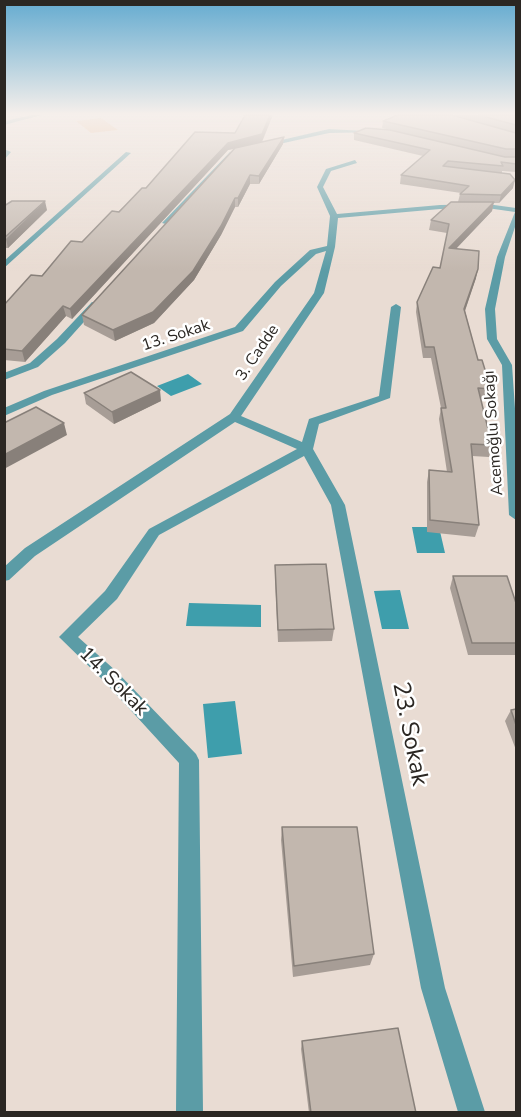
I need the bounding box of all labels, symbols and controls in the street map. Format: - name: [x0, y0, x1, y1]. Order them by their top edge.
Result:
- street label: 13. Sokak: [140, 316, 212, 356]
- street label: 3. Cadde: [232, 321, 284, 385]
- street label: Acemoğlu Sokağı: [480, 370, 508, 496]
- street label: 14. Sokak: [74, 643, 152, 721]
- street label: 23. Sokak: [385, 680, 433, 788]

